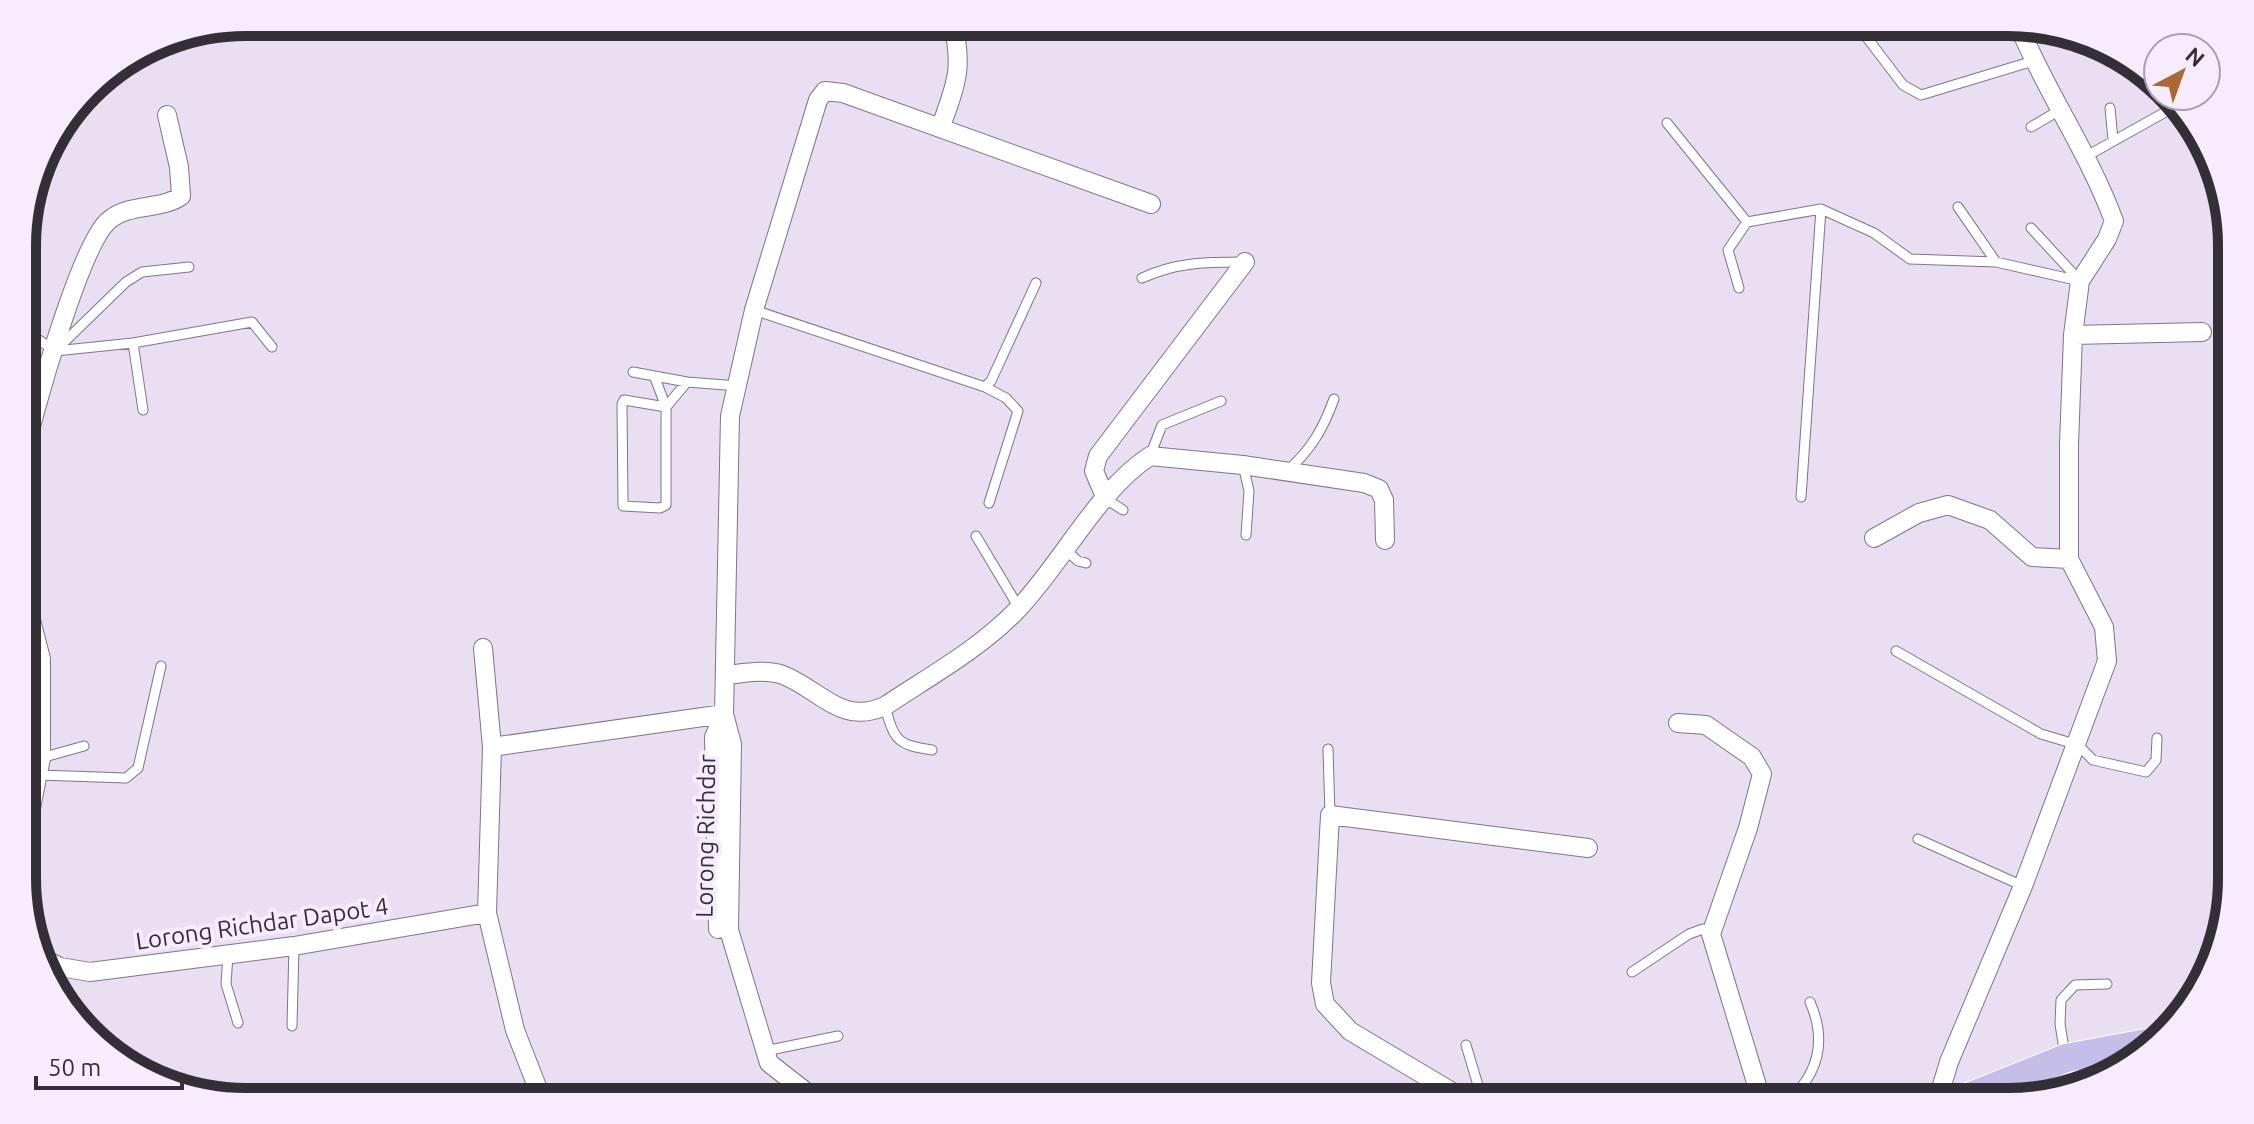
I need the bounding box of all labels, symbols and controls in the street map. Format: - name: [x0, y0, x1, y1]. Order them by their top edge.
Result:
- north arrow: [2142, 32, 2222, 112]
- text: N: [2181, 42, 2210, 71]
- street label: Lorong Richdar: [691, 754, 720, 918]
- street label: Lorong Richdar Dapot 4: [134, 892, 390, 955]
- scale bar: [36, 1040, 182, 1090]
- text: 50 m: [48, 1054, 101, 1081]

